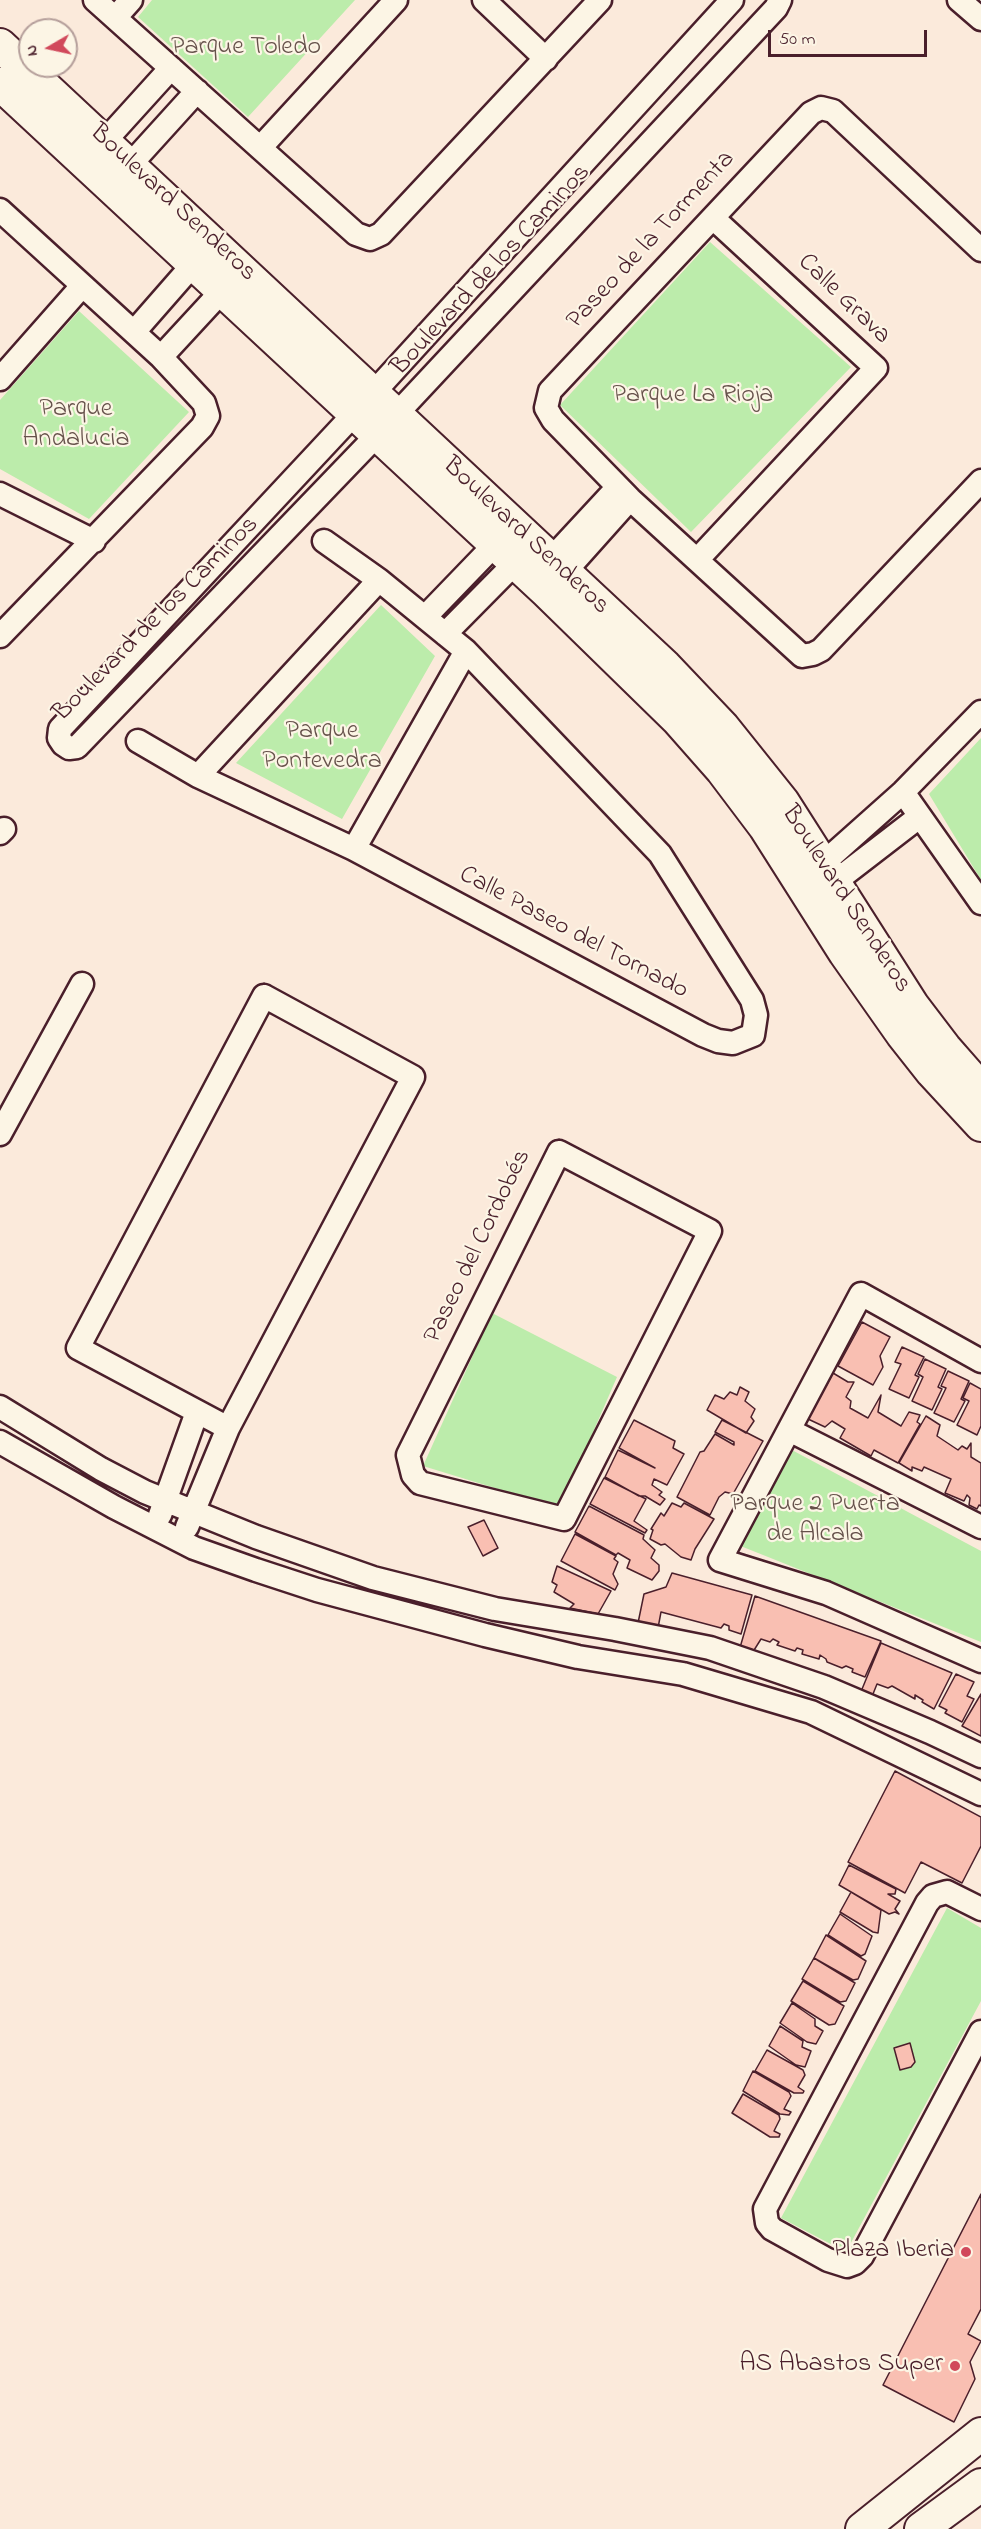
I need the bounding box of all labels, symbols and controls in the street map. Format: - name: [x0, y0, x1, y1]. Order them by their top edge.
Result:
- north arrow: [18, 18, 78, 78]
- scale bar: [771, 18, 930, 56]
- text: 50 m: [779, 27, 816, 53]
- park label: Parque Toledo: [171, 33, 321, 65]
- text: N: [19, 43, 45, 58]
- street label: Boulevard Senderos: [82, 118, 262, 290]
- street label: Paseo de la Tormenta: [561, 145, 743, 337]
- street label: Boulevard de los Caminos: [386, 159, 598, 383]
- street label: Calle Grava: [790, 248, 896, 352]
- park label: Parque La Rioja: [613, 381, 773, 413]
- park label: Parque Andalucia: [23, 395, 129, 456]
- street label: Boulevard Senderos: [435, 451, 615, 623]
- street label: Boulevard de los Caminos: [48, 511, 266, 729]
- park label: Parque Pontevedra: [262, 717, 382, 778]
- street label: Boulevard Senderos: [773, 800, 917, 1000]
- street label: Calle Paseo del Tornado: [453, 860, 693, 1008]
- street label: Paseo del Cordobés: [419, 1145, 539, 1349]
- park label: Parque 2 Puerta de Alcala: [730, 1490, 900, 1552]
- place label: Plaza Iberia: [832, 2236, 954, 2268]
- marker: Plaza Iberia: [959, 2245, 973, 2259]
- place label: AS Abastos Super: [739, 2350, 943, 2382]
- marker: AS Abastos Super: [948, 2359, 962, 2373]

